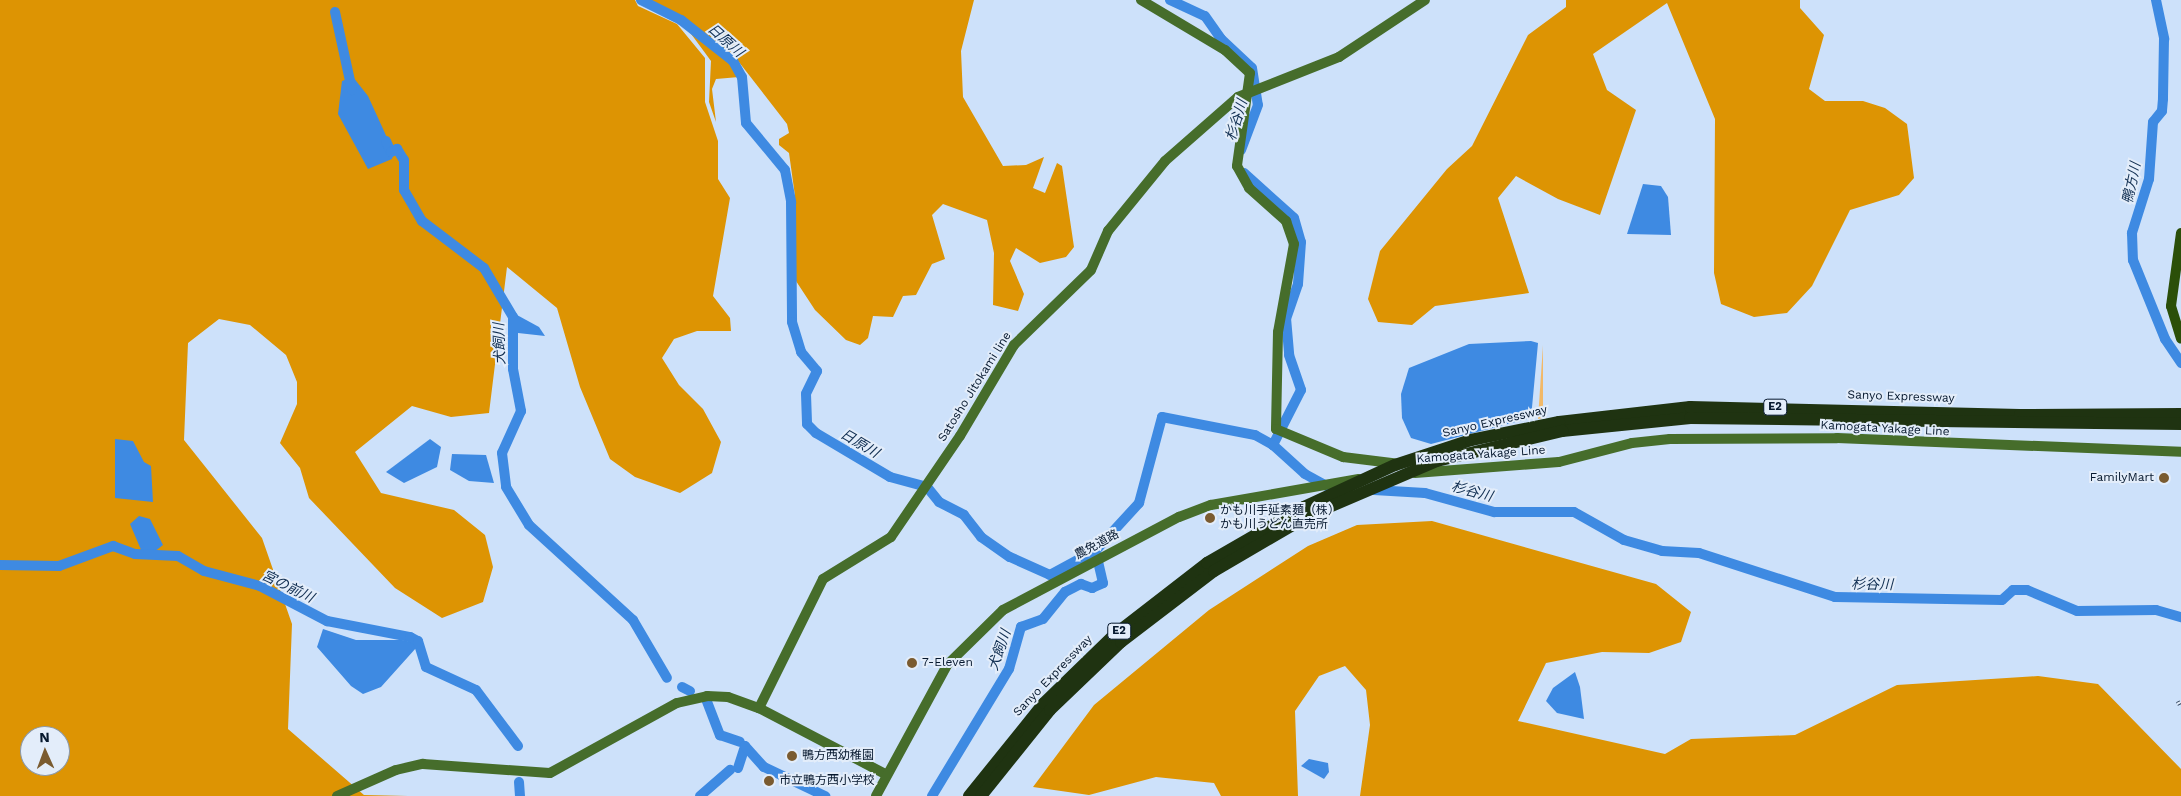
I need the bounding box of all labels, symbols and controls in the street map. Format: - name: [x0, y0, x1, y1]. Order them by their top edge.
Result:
- water label: 日原川: [705, 20, 747, 60]
- water label: 杉谷川: [1222, 97, 1250, 143]
- water label: 鴨方川: [2118, 161, 2144, 205]
- water label: 犬飼川: [490, 323, 508, 365]
- street label: Satosho Jitokami line: [935, 329, 1015, 445]
- street label: Sanyo Expressway: [1847, 388, 1955, 406]
- road number: E2: [1762, 398, 1788, 416]
- street label: Sanyo Expressway: [1441, 403, 1549, 441]
- street label: Kamogata Yakage Line: [1820, 418, 1950, 440]
- water label: 日原川: [838, 425, 882, 461]
- street label: Kamogata Yakage Line: [1416, 443, 1546, 467]
- place label: FamilyMart: [2090, 471, 2154, 485]
- marker: FamilyMart: [2158, 472, 2170, 484]
- water label: 杉谷川: [1450, 477, 1494, 505]
- place label: かも川手延素麺（株） かも川うどん直売所: [1220, 504, 1340, 532]
- marker: かも川手延素麺（株） かも川うどん直売所: [1204, 512, 1216, 524]
- street label: 農免道路: [1072, 527, 1122, 563]
- water label: 宮の前川: [259, 566, 317, 606]
- water label: 杉谷川: [1851, 575, 1893, 593]
- road number: E2: [1106, 622, 1132, 640]
- water label: 犬飼川: [984, 627, 1014, 673]
- street label: Sanyo Expressway: [1011, 632, 1095, 720]
- place label: 7-Eleven: [922, 656, 973, 670]
- marker: 7-Eleven: [906, 657, 918, 669]
- north arrow: [20, 726, 70, 776]
- text: N: [39, 729, 50, 745]
- place label: 鴨方西幼稚園: [802, 749, 874, 763]
- marker: 鴨方西幼稚園: [786, 750, 798, 762]
- place label: 市立鴨方西小学校: [779, 774, 875, 788]
- marker: 市立鴨方西小学校: [763, 775, 775, 787]

